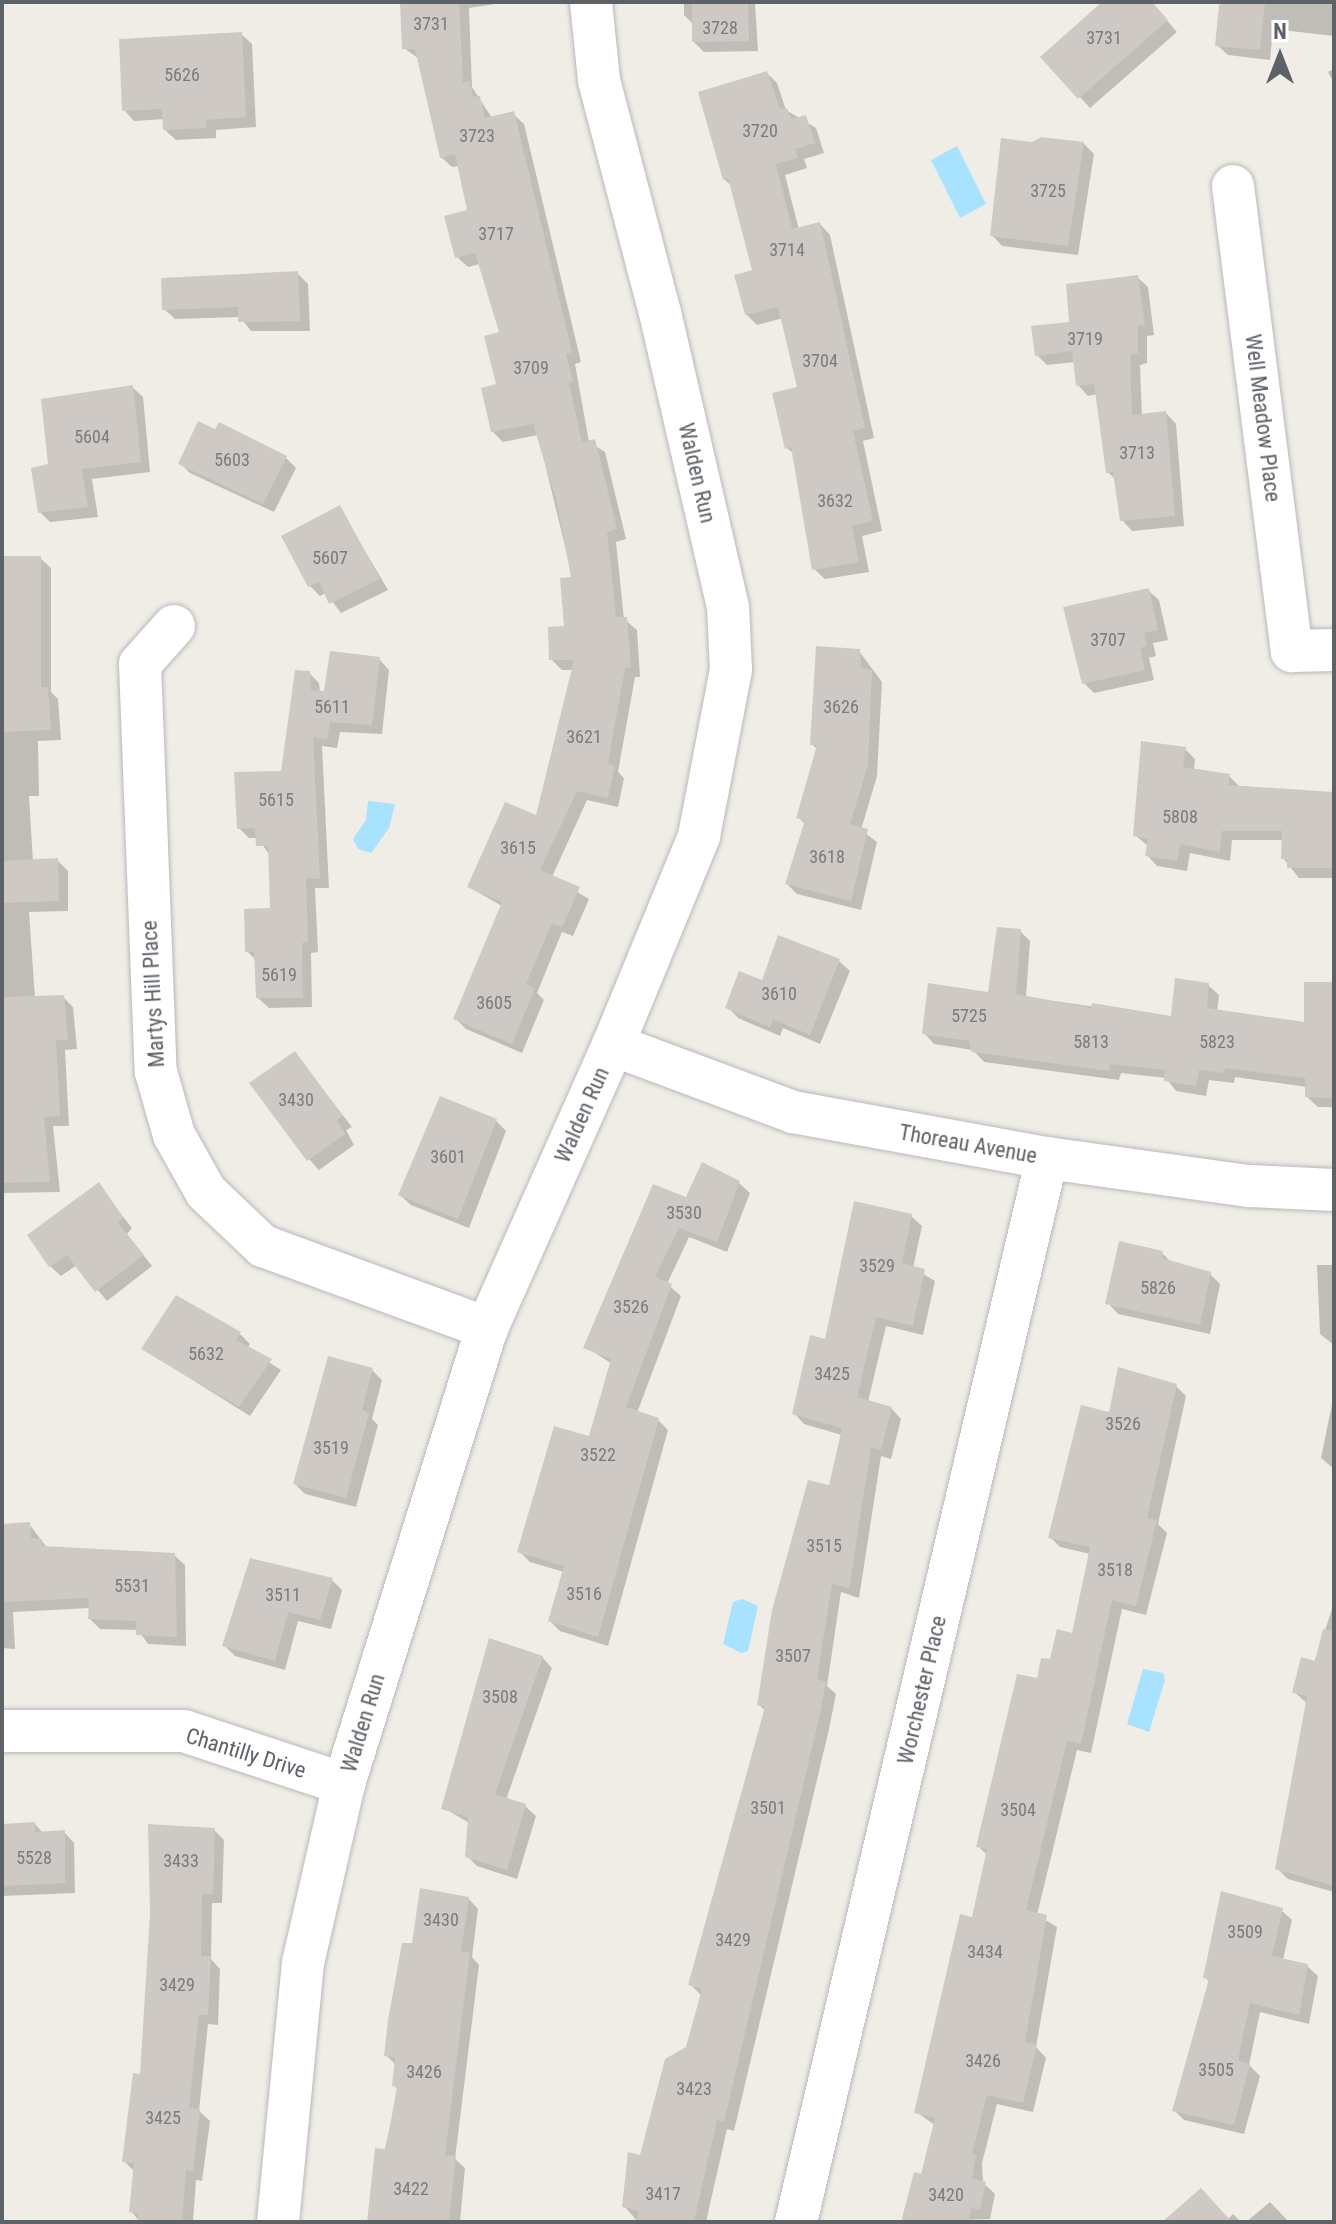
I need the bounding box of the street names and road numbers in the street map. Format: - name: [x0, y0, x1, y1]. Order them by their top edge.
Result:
- street label: Well Meadow Place: [1240, 333, 1286, 503]
- street label: Walden Run: [673, 420, 721, 526]
- street label: Martys Hill Place: [136, 920, 170, 1068]
- street label: Walden Run: [549, 1063, 615, 1167]
- street label: Thoreau Avenue: [897, 1119, 1039, 1169]
- street label: Worchester Place: [892, 1613, 952, 1767]
- street label: Walden Run: [335, 1670, 391, 1776]
- street label: Chantilly Drive: [183, 1722, 309, 1784]

